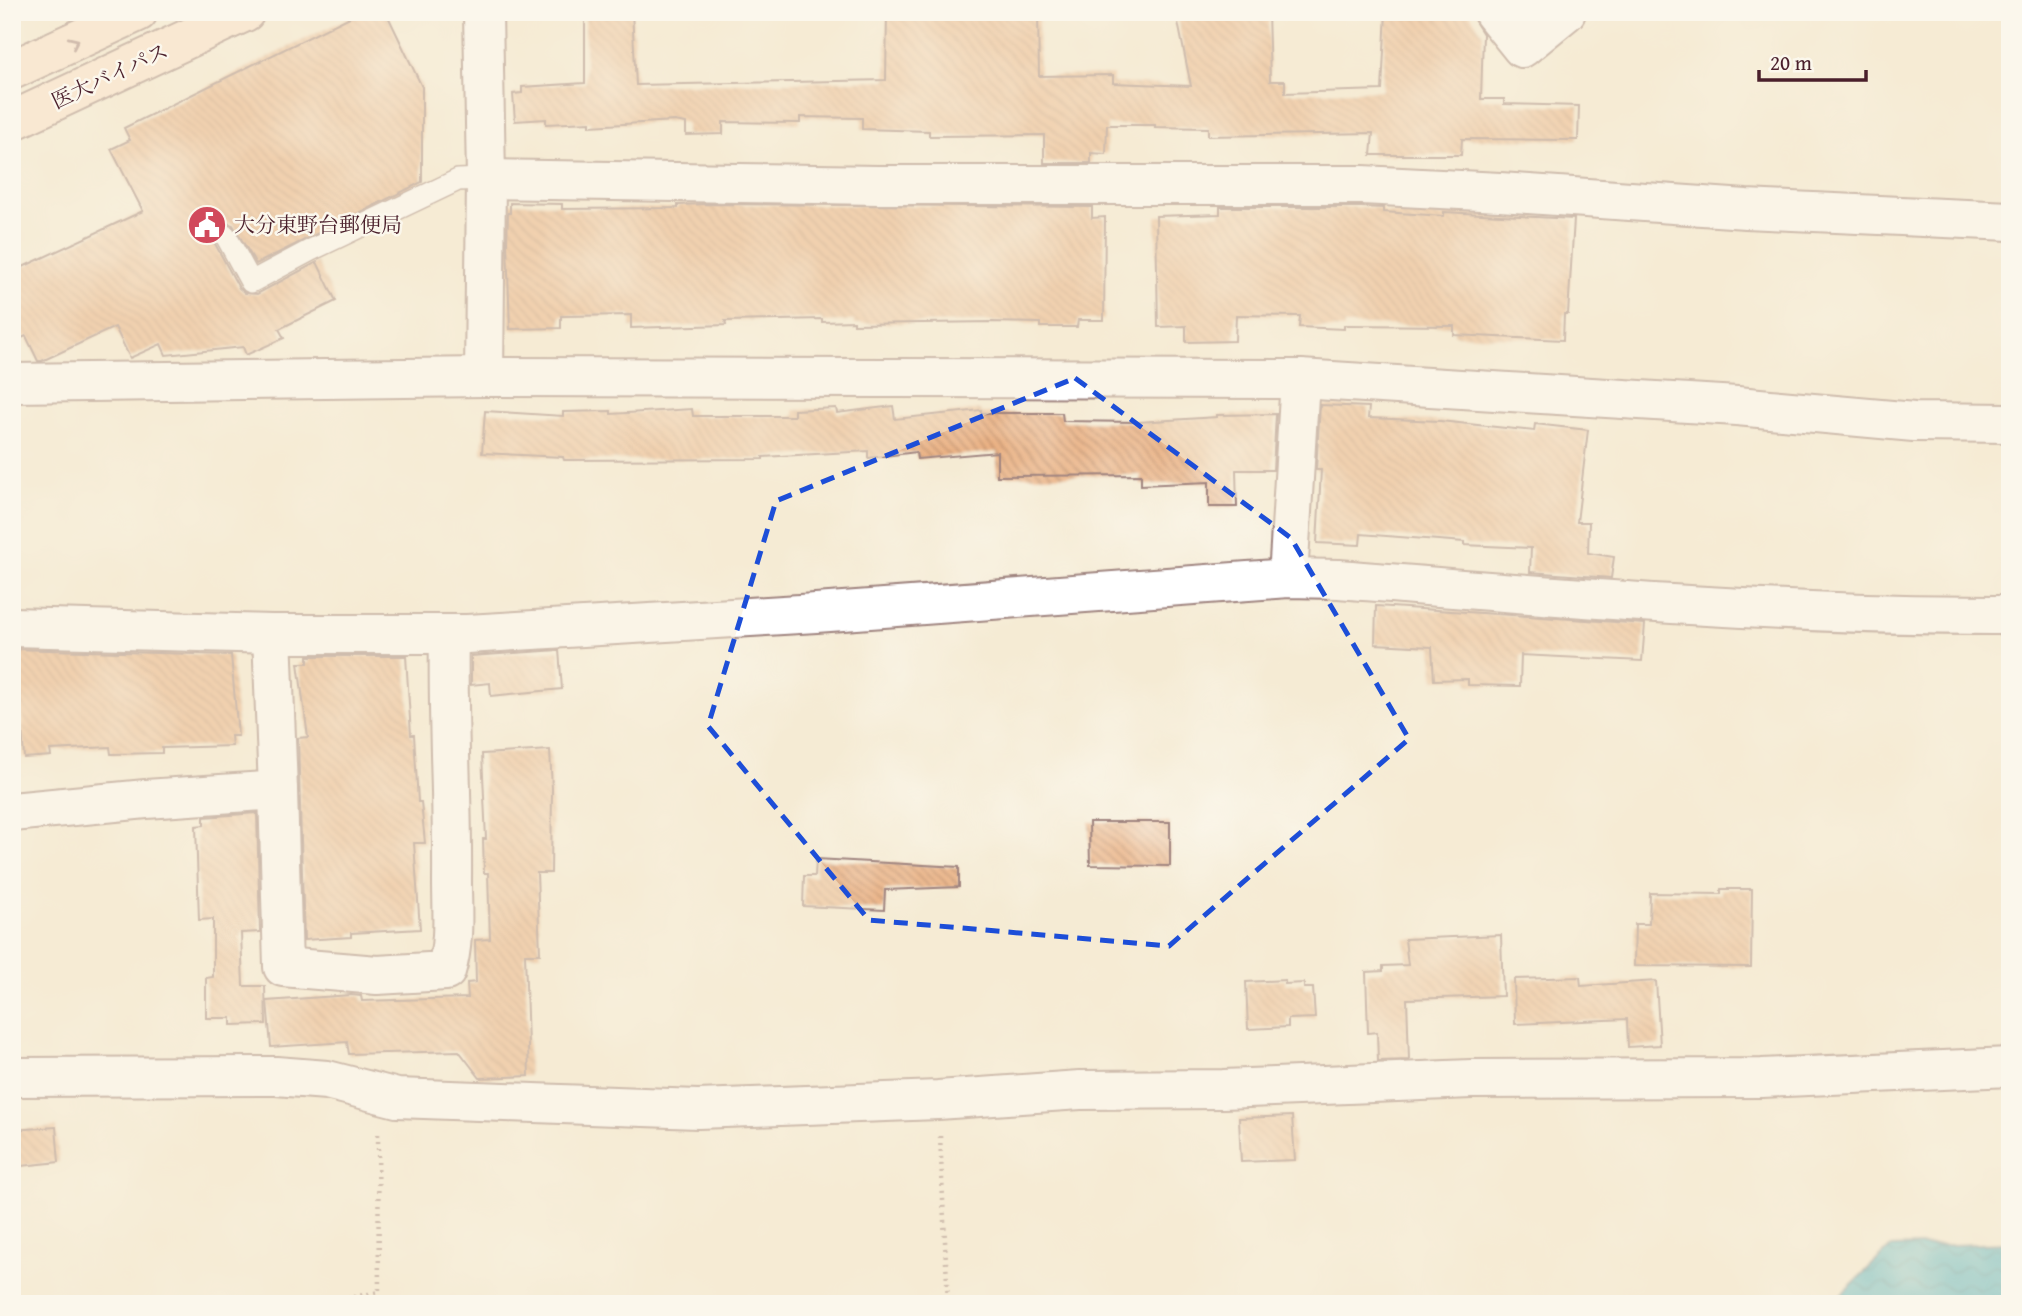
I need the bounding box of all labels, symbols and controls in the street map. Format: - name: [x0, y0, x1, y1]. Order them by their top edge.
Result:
- street label: 医大バイパス: [46, 35, 173, 116]
- one-way arrow: [67, 36, 79, 50]
- scale bar: [1759, 38, 1866, 82]
- text: 20 m: [1770, 47, 1812, 78]
- public building icon: 大分東野台郵便局: [186, 204, 228, 246]
- place label: 大分東野台郵便局: [234, 209, 402, 240]

